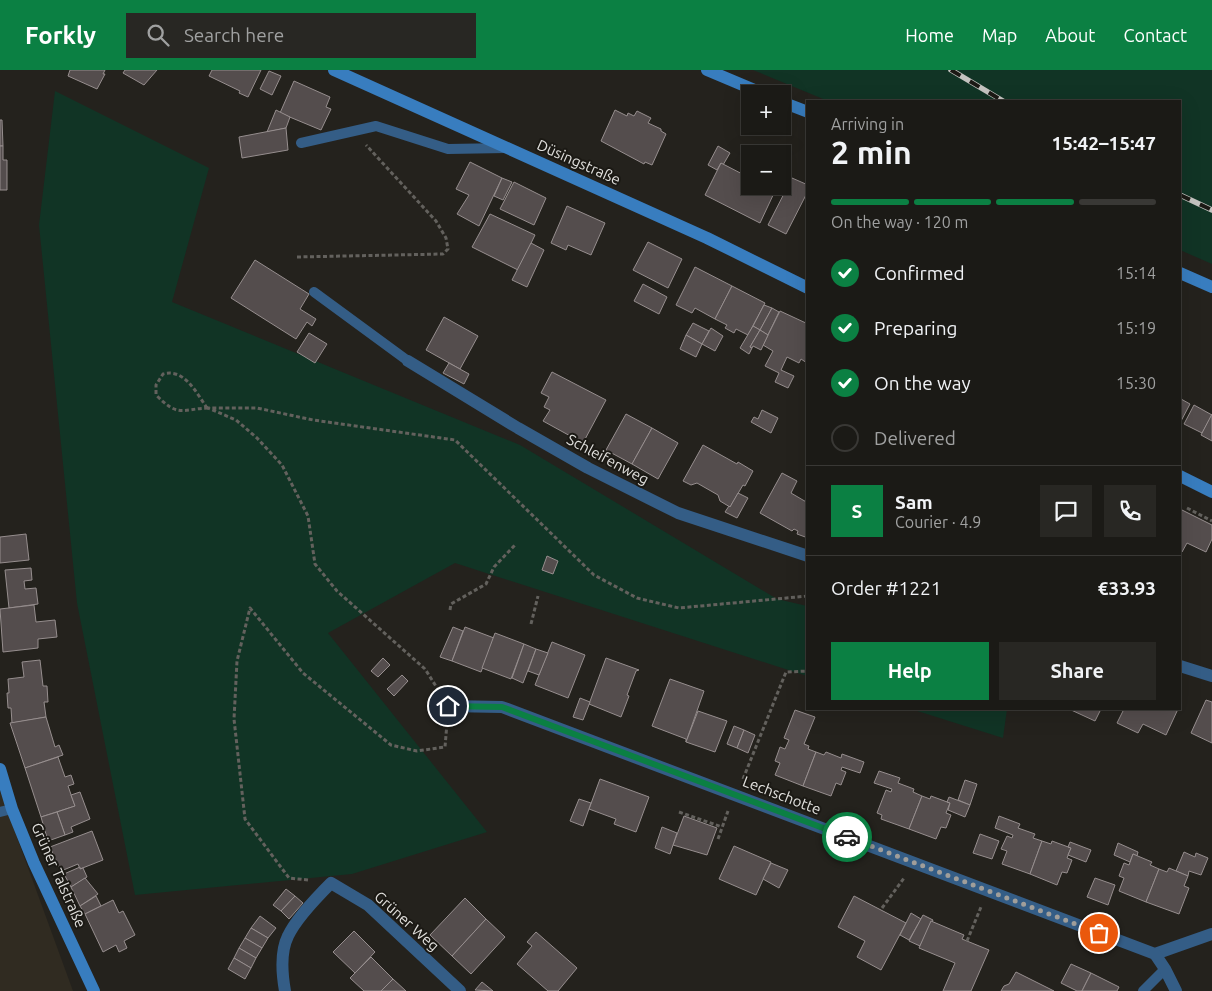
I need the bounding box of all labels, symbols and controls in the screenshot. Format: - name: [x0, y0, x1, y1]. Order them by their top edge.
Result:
- search box: [126, 13, 476, 58]
- icon: search: [144, 21, 172, 49]
- text: Forkly: [25, 22, 96, 49]
- text: Search here: [184, 24, 284, 46]
- text: Home: [905, 25, 954, 45]
- text: Map: [982, 25, 1017, 45]
- text: About: [1045, 25, 1095, 45]
- text: Contact: [1123, 25, 1187, 45]
- map controls: [741, 85, 791, 195]
- button: +: [741, 85, 791, 135]
- text: Arriving in: [831, 115, 904, 133]
- text: 15:42–15:47: [1051, 132, 1156, 154]
- text: 2 min: [831, 134, 912, 170]
- street label: Düsingstraße: [535, 136, 623, 188]
- button: −: [741, 145, 791, 195]
- text: On the way · 120 m: [831, 213, 968, 231]
- icon: check: [831, 259, 859, 287]
- text: Confirmed: [874, 262, 965, 284]
- text: 15:14: [1116, 264, 1156, 282]
- icon: check: [831, 314, 859, 342]
- text: Preparing: [874, 317, 958, 339]
- text: 15:19: [1116, 319, 1156, 337]
- icon: check: [831, 369, 859, 397]
- text: On the way: [874, 372, 971, 394]
- text: 15:30: [1116, 374, 1156, 392]
- text: Delivered: [874, 427, 956, 449]
- street label: Schleifenweg: [564, 430, 652, 488]
- button: chat: [1040, 485, 1092, 537]
- button: phone: [1104, 485, 1156, 537]
- text: Sam: [895, 491, 933, 513]
- text: S: [852, 500, 862, 522]
- text: Courier · 4.9: [895, 513, 981, 531]
- text: Order #1221: [831, 577, 941, 599]
- text: €33.93: [1098, 577, 1156, 599]
- button: Help: [831, 642, 989, 700]
- button: Share: [999, 642, 1156, 700]
- pin: [427, 685, 469, 727]
- icon: home: [434, 692, 462, 720]
- street label: Lechschotte: [741, 772, 823, 818]
- courier: [822, 812, 872, 862]
- street label: Grüner Talstraße: [28, 820, 90, 930]
- icon: car: [833, 823, 861, 851]
- street label: Grüner Weg: [371, 888, 443, 954]
- pin: [1078, 912, 1120, 954]
- icon: bag: [1085, 919, 1113, 947]

